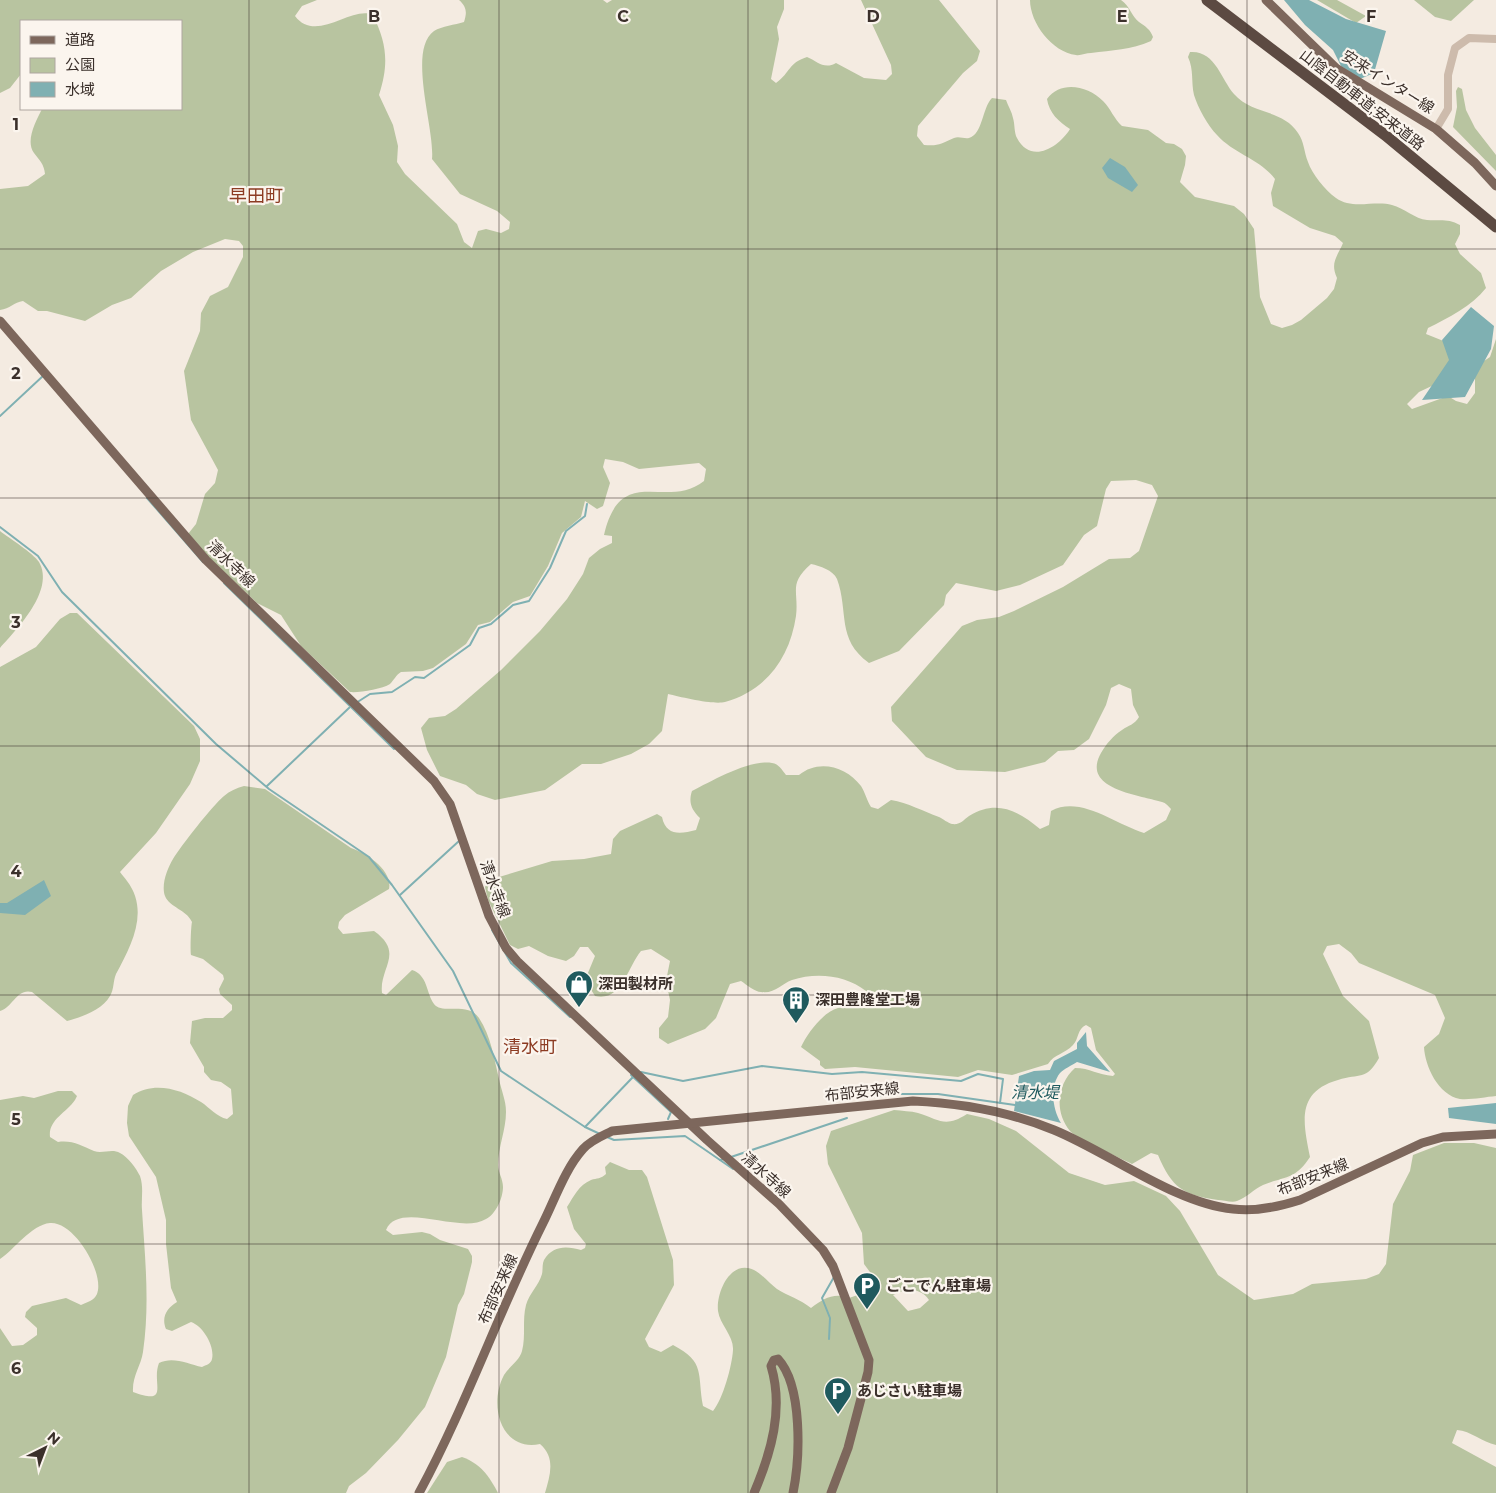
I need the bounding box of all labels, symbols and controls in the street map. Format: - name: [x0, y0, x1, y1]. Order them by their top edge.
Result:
- text: B: [368, 7, 380, 26]
- text: C: [617, 7, 629, 26]
- text: D: [866, 7, 880, 26]
- text: E: [1117, 7, 1127, 26]
- text: F: [1366, 7, 1376, 26]
- legend: [20, 20, 182, 110]
- text: 道路: [65, 30, 95, 49]
- street label: 山陰自動車道;安来道路: [1296, 45, 1429, 154]
- street label: 安来インター線: [1339, 46, 1438, 117]
- text: 公園: [65, 55, 95, 74]
- text: 水域: [65, 80, 95, 99]
- text: 1: [13, 115, 19, 134]
- district label: 早田町: [229, 185, 283, 207]
- text: 2: [11, 364, 21, 383]
- street label: 清水寺線: [203, 536, 260, 591]
- text: 3: [10, 613, 21, 632]
- street label: 清水寺線: [476, 857, 515, 920]
- text: 4: [10, 862, 22, 881]
- shop icon: 深田製材所: [564, 969, 594, 1008]
- place label: 深田製材所: [598, 974, 673, 993]
- building icon: 深田豊隆堂工場: [781, 985, 811, 1024]
- place label: 深田豊隆堂工場: [815, 990, 920, 1009]
- district label: 清水町: [503, 1036, 557, 1058]
- street label: 布部安来線: [824, 1078, 900, 1105]
- water label: 清水堤: [1011, 1083, 1061, 1102]
- text: 5: [11, 1110, 21, 1129]
- street label: 清水寺線: [738, 1147, 795, 1202]
- street label: 布部安来線: [1274, 1154, 1351, 1199]
- street label: 布部安来線: [474, 1251, 521, 1327]
- parking icon: ごこでん駐車場: [852, 1271, 882, 1310]
- place label: ごこでん駐車場: [886, 1276, 991, 1295]
- text: 6: [11, 1359, 21, 1378]
- parking icon: あじさい駐車場: [823, 1376, 853, 1415]
- place label: あじさい駐車場: [857, 1381, 962, 1400]
- north arrow: [20, 1423, 70, 1473]
- text: N: [43, 1428, 64, 1449]

